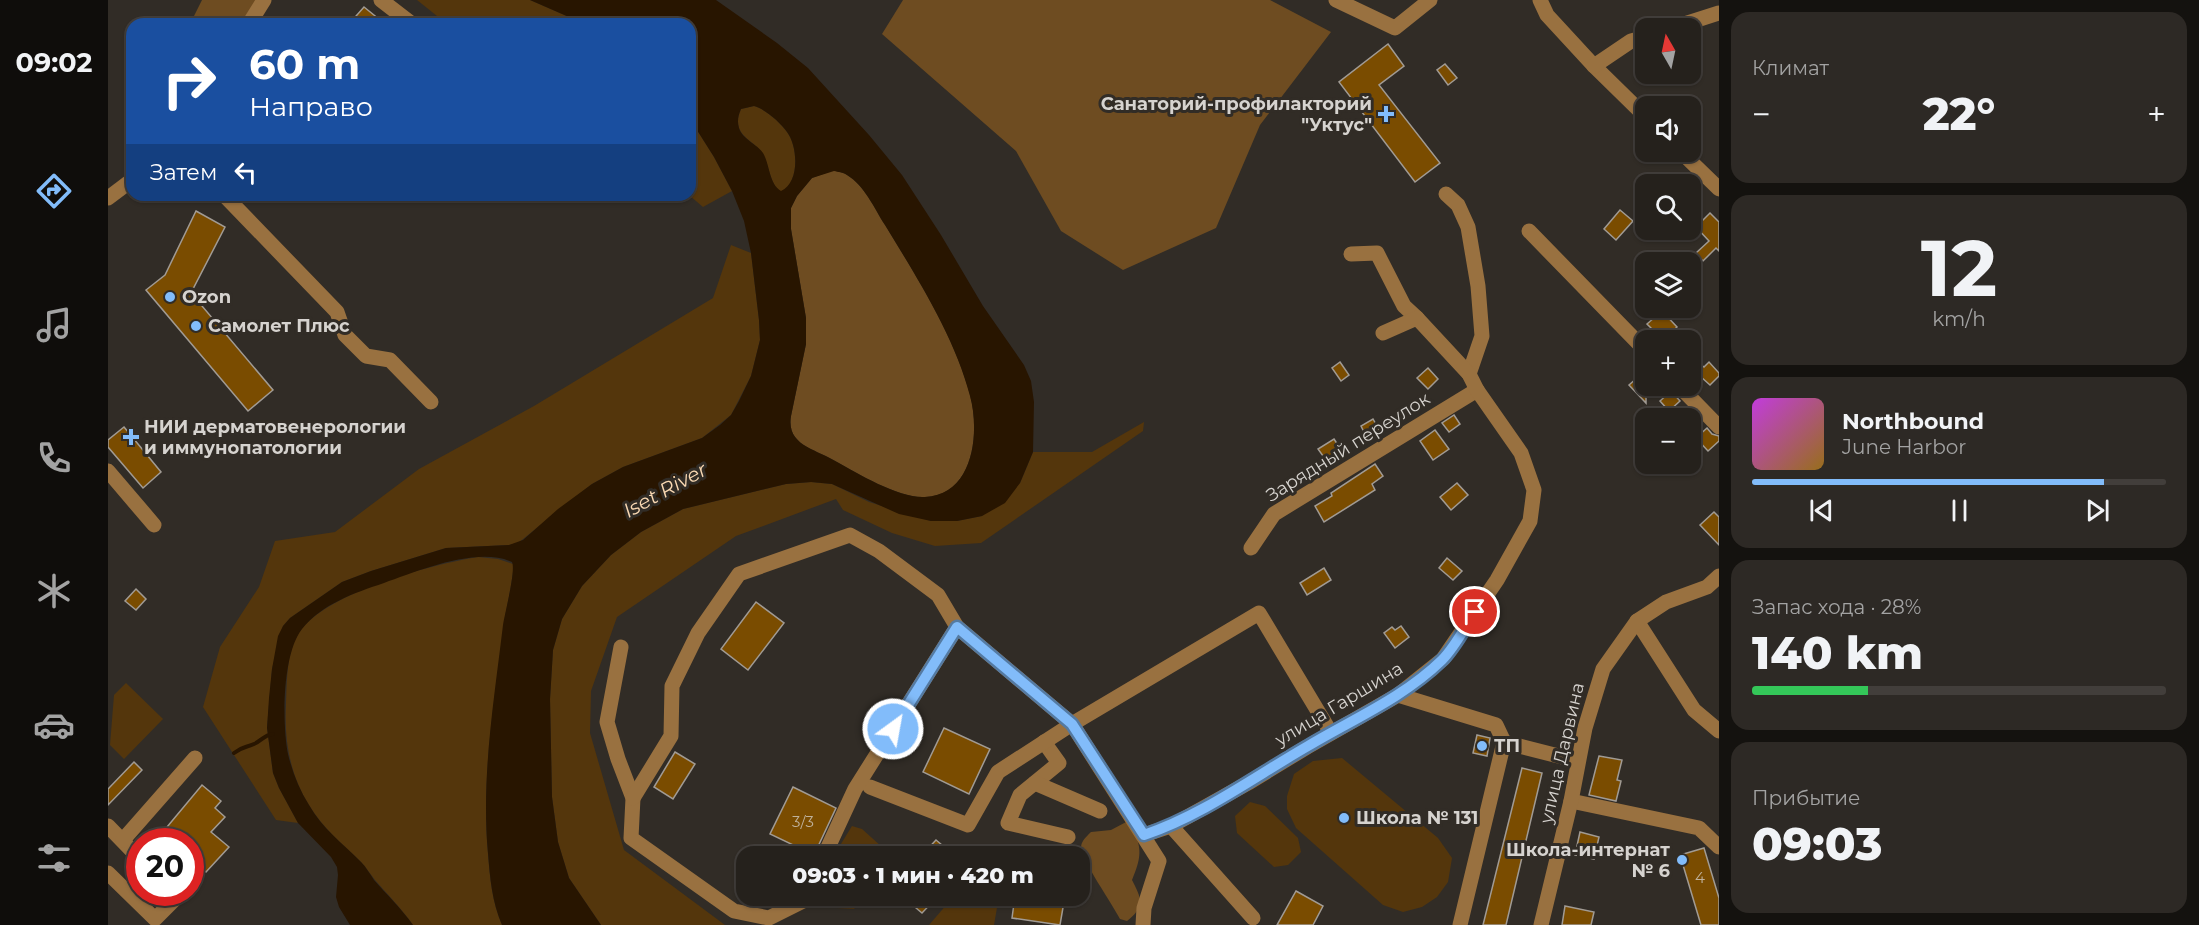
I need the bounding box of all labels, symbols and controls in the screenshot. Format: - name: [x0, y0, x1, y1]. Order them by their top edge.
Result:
- north arrow: [1635, 18, 1701, 84]
- map controls: [1635, 18, 1701, 474]
- text: 60 m: [249, 38, 360, 90]
- icon: right: [150, 42, 228, 120]
- text: 09:02: [16, 46, 92, 79]
- text: Климат: [1752, 56, 1829, 80]
- text: 22°: [1923, 86, 1995, 141]
- text: Направо: [249, 90, 373, 123]
- place label: Санаторий-профилакторий "Уктус": [1101, 93, 1372, 136]
- text: −: [1752, 94, 1771, 134]
- text: +: [2147, 94, 2166, 134]
- button: sound: [1635, 96, 1701, 162]
- marker: Санаторий-профилакторий "Уктус": [1377, 105, 1395, 123]
- icon: left: [229, 156, 262, 189]
- text: Затем: [150, 159, 217, 186]
- icon: directions: [33, 170, 75, 212]
- button: search: [1635, 174, 1701, 240]
- text: 12: [1921, 220, 1997, 316]
- button: layers: [1635, 252, 1701, 318]
- place label: Ozon: [182, 286, 231, 308]
- marker: Ozon: [163, 290, 177, 304]
- icon: music: [33, 304, 75, 346]
- text: km/h: [1932, 307, 1986, 331]
- place label: Самолет Плюс: [208, 315, 350, 337]
- marker: Самолет Плюс: [189, 319, 203, 333]
- button: +: [1635, 330, 1701, 396]
- street label: Зарядный переулок: [1262, 387, 1434, 506]
- button: −: [1635, 408, 1701, 474]
- text: Northbound: [1842, 408, 1984, 435]
- place label: НИИ дерматовенерологии и иммунопатологии: [144, 416, 406, 459]
- marker: НИИ дерматовенерологии и иммунопатологии: [122, 428, 140, 446]
- text: June Harbor: [1842, 435, 1966, 459]
- icon: phone: [33, 437, 75, 479]
- water label: Iset River: [619, 457, 712, 523]
- icon: previous: [1805, 494, 1838, 527]
- icon: pause: [1943, 494, 1976, 527]
- icon: next: [2081, 494, 2114, 527]
- icon: climate: [33, 570, 75, 612]
- pin: [1449, 586, 1500, 637]
- icon: arrive: [1458, 595, 1491, 628]
- text: Запас хода · 28%: [1752, 595, 1921, 619]
- text: 140 km: [1752, 625, 1923, 680]
- street label: улица Гаршина: [1270, 657, 1407, 751]
- street label: улица Дарвина: [1535, 680, 1589, 827]
- position arrow: [861, 697, 925, 761]
- icon: car: [33, 704, 75, 746]
- place label: ТП: [1494, 735, 1520, 757]
- marker: ТП: [1475, 739, 1489, 753]
- text: Прибытие: [1752, 786, 1860, 810]
- place label: Школа № 131: [1356, 807, 1478, 829]
- marker: Школа № 131: [1337, 811, 1351, 825]
- house number: 3/3: [792, 812, 814, 831]
- text: 09:03: [1752, 816, 1882, 871]
- speed limit sign: 20: [126, 828, 204, 906]
- icon: filters: [33, 837, 75, 879]
- place label: Школа-интернат № 6: [1506, 839, 1671, 882]
- marker: Школа-интернат № 6: [1675, 853, 1689, 867]
- text: 09:03 · 1 мин · 420 m: [792, 862, 1034, 889]
- house number: 4: [1695, 868, 1705, 887]

